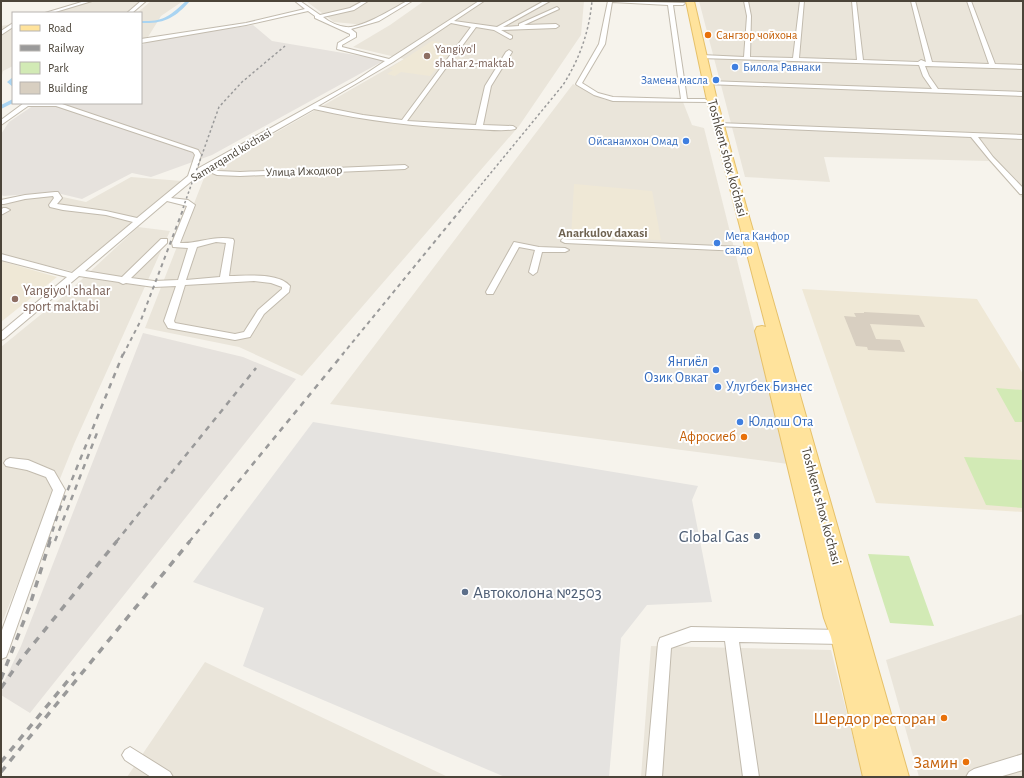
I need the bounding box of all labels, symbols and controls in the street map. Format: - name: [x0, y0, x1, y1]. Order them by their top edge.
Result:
- legend: [12, 12, 142, 104]
- text: Road: [48, 22, 72, 34]
- place label: Сангзор чойхона: [716, 29, 798, 41]
- marker: Сангзор чойхона: [703, 30, 713, 40]
- text: Railway: [48, 42, 84, 55]
- place label: Yangiyo'l shahar 2-maktab: [435, 43, 514, 69]
- marker: Yangiyo'l shahar 2-maktab: [422, 51, 432, 61]
- place label: Билола Равнаки: [743, 61, 821, 73]
- text: Park: [48, 62, 69, 74]
- marker: Билола Равнаки: [730, 62, 740, 72]
- place label: Замена масла: [641, 74, 709, 86]
- marker: Замена масла: [711, 75, 721, 85]
- text: Building: [48, 82, 88, 94]
- street label: Toshkent shox ko'chasi: [705, 98, 749, 218]
- street label: Samarqand ko'chasi: [189, 126, 273, 184]
- place label: Ойсанамхон Омад: [588, 135, 678, 147]
- marker: Ойсанамхон Омад: [681, 136, 691, 146]
- street label: Улица Ижодкор: [265, 164, 343, 178]
- district label: Anarkulov daxasi: [558, 227, 648, 240]
- place label: Мега Канфор савдо: [725, 230, 790, 256]
- marker: Мега Канфор савдо: [712, 238, 722, 248]
- place label: Yangiyo'l shahar sport maktabi: [23, 284, 111, 314]
- marker: Yangiyo'l shahar sport maktabi: [10, 294, 20, 304]
- place label: Янгиёл Озик Овкат: [644, 355, 709, 385]
- marker: Янгиёл Озик Овкат: [711, 365, 721, 375]
- place label: Улугбек Бизнес: [726, 380, 813, 394]
- marker: Улугбек Бизнес: [713, 382, 723, 392]
- place label: Юлдош Ота: [748, 415, 814, 429]
- marker: Юлдош Ота: [735, 417, 745, 427]
- place label: Афросиеб: [679, 430, 736, 444]
- marker: Афросиеб: [739, 432, 749, 442]
- street label: Toshkent shox ko'chasi: [799, 446, 843, 566]
- place label: Global Gas: [679, 528, 749, 545]
- marker: Global Gas: [752, 531, 762, 541]
- place label: Автоколона №2503: [473, 584, 602, 601]
- marker: Автоколона №2503: [460, 587, 470, 597]
- place label: Шердор ресторан: [813, 710, 936, 727]
- marker: Шердор ресторан: [939, 713, 949, 723]
- place label: Замин: [913, 754, 958, 771]
- marker: Замин: [961, 757, 971, 767]

